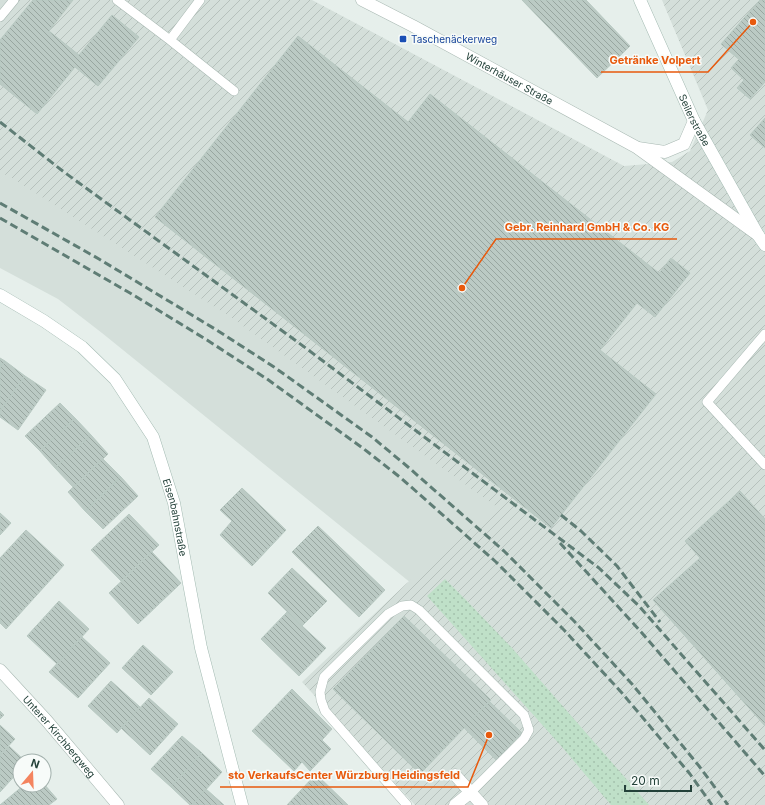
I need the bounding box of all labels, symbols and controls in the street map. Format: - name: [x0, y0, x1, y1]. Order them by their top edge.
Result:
- place label: Taschenäckerweg: [411, 33, 497, 45]
- marker: Taschenäckerweg: [398, 34, 408, 44]
- callout: Getränke Volpert: [601, 49, 708, 72]
- street label: Winterhäuser Straße: [464, 50, 555, 107]
- text: Getränke Volpert: [609, 53, 701, 67]
- street label: Seilerstraße: [677, 92, 713, 148]
- callout: Gebr. Reinhard GmbH & Co. KG: [496, 216, 677, 239]
- text: Gebr. Reinhard GmbH & Co. KG: [505, 220, 669, 234]
- street label: Eisenbahnstraße: [161, 477, 190, 557]
- street label: Unterer Kirchbergweg: [20, 693, 98, 780]
- north arrow: [12, 753, 52, 793]
- text: N: [29, 756, 42, 772]
- callout: sto VerkaufsCenter Würzburg Heidingsfeld: [220, 764, 468, 787]
- scale bar: [625, 767, 691, 793]
- text: sto VerkaufsCenter Würzburg Heidingsfeld: [228, 768, 460, 782]
- text: 20 m: [631, 773, 660, 788]

